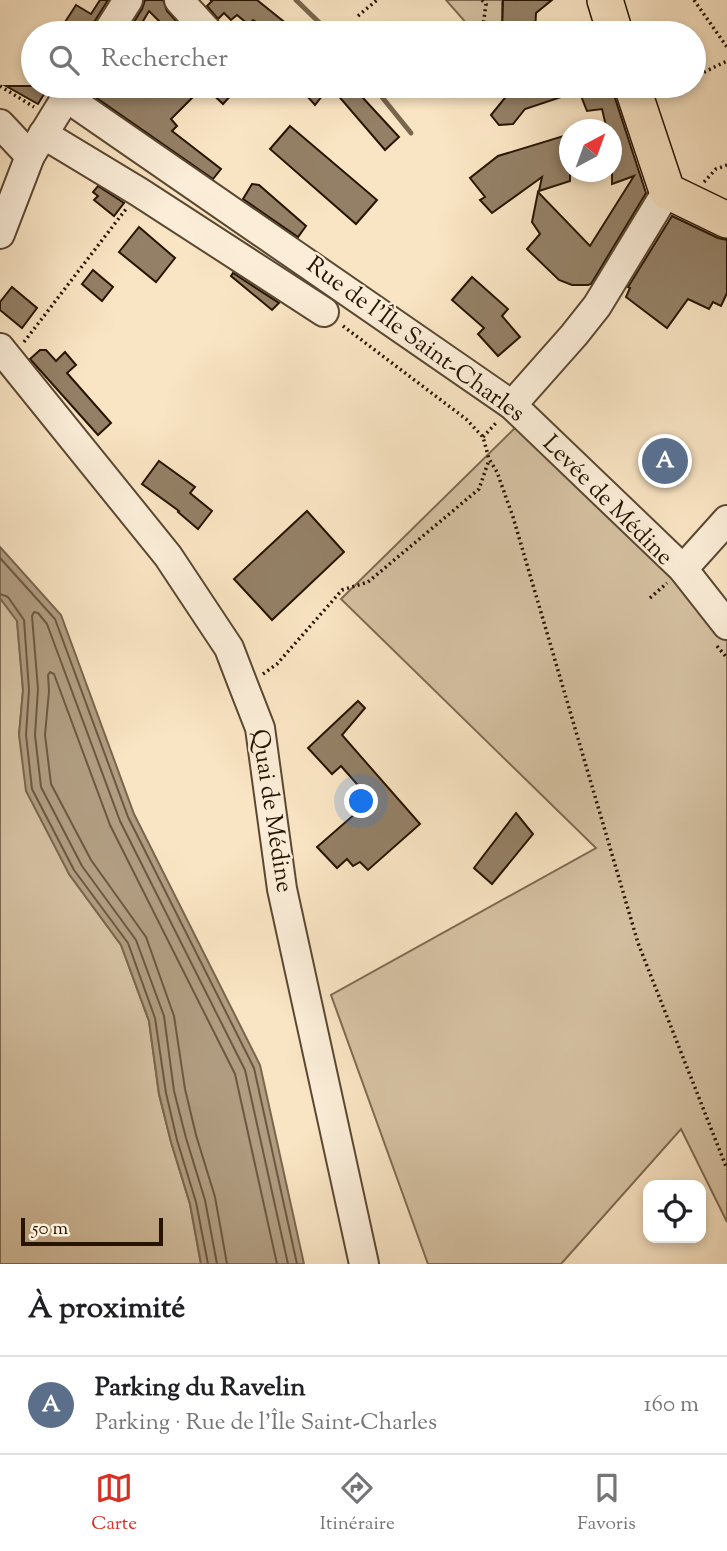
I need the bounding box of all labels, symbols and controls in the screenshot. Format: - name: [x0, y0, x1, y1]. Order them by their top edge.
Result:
- search box: [21, 21, 706, 98]
- icon: search: [45, 41, 83, 79]
- text: Rechercher: [101, 41, 228, 78]
- north arrow: [559, 119, 622, 182]
- street label: Rue de l'Île Saint-Charles: [299, 249, 531, 431]
- street label: Levée de Médine: [534, 428, 680, 574]
- pin: A: [642, 435, 688, 487]
- street label: Quai de Médine: [241, 727, 301, 895]
- your location: [344, 784, 378, 818]
- map controls: [643, 1180, 706, 1243]
- button: locate: [643, 1180, 706, 1243]
- scale bar: [21, 1215, 163, 1247]
- text: 50 m: [32, 1216, 68, 1243]
- text: À proximité: [28, 1288, 185, 1331]
- text: Parking du Ravelin: [95, 1370, 306, 1407]
- text: A: [42, 1389, 60, 1422]
- text: 160 m: [644, 1389, 699, 1422]
- text: Parking · Rue de l'Île Saint-Charles: [95, 1407, 437, 1440]
- tab: Carte: [91, 1469, 137, 1538]
- tab: Itinéraire: [320, 1469, 395, 1538]
- tab: Favoris: [577, 1469, 636, 1538]

